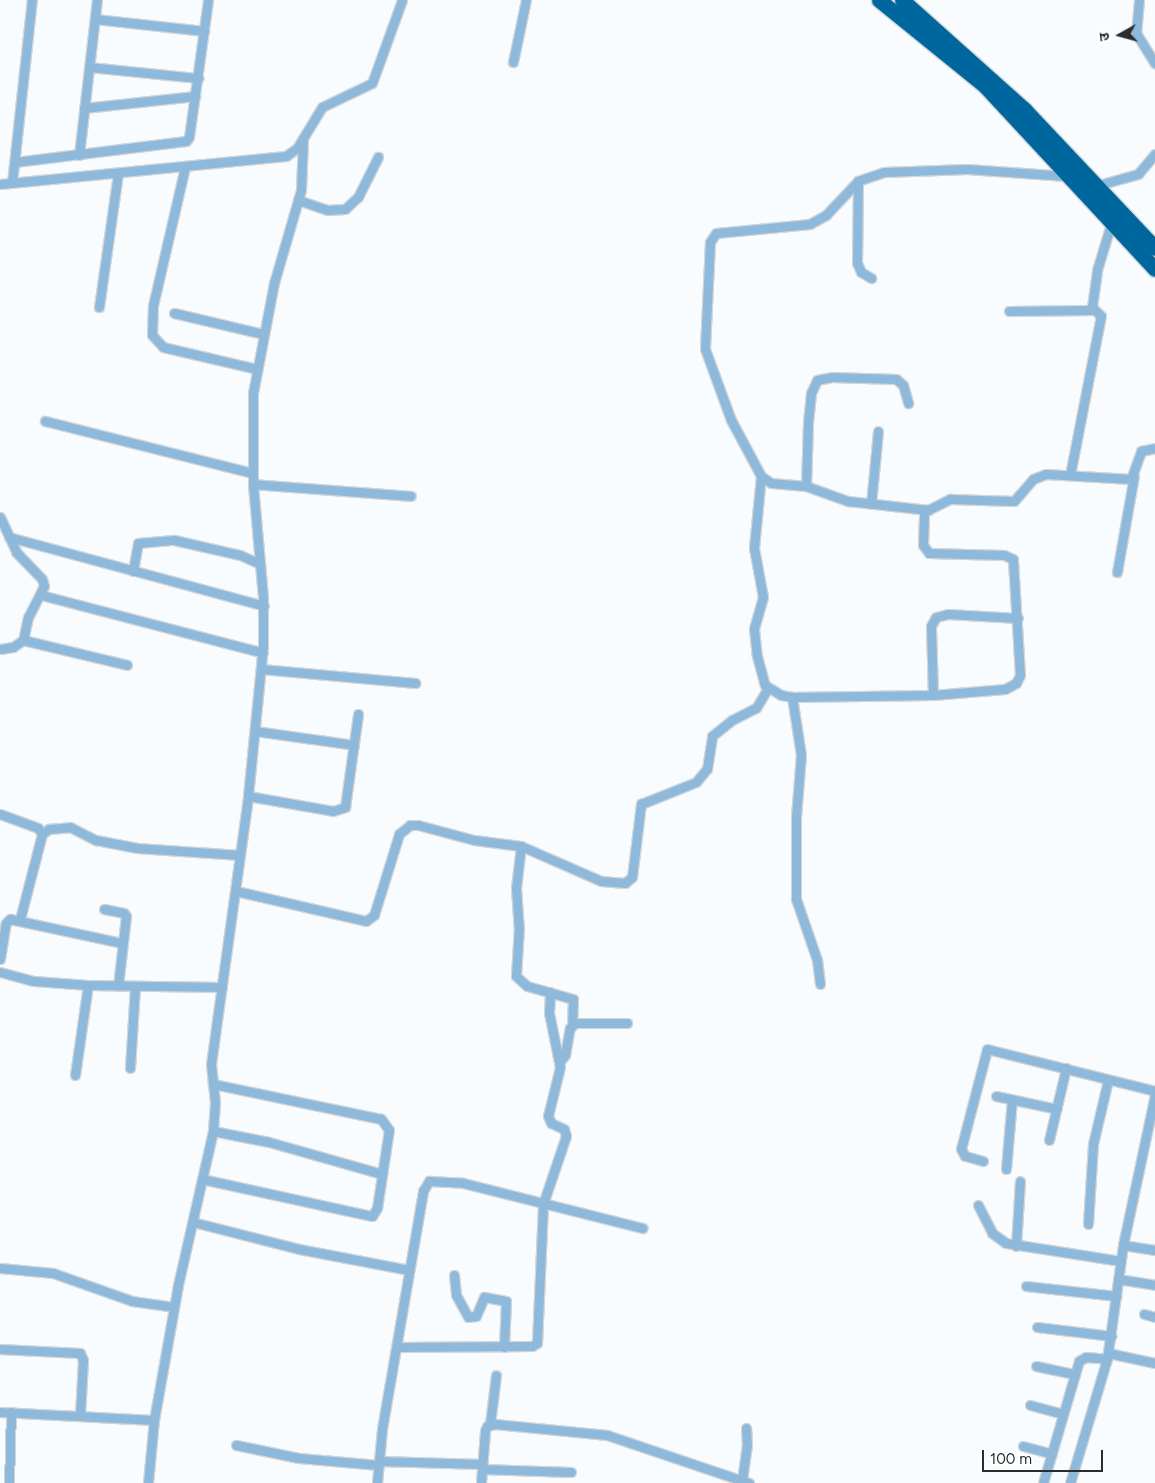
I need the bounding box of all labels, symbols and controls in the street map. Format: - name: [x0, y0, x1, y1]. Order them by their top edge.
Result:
- north arrow: [1095, 10, 1145, 60]
- text: उ: [1096, 32, 1114, 42]
- scale bar: [985, 1440, 1106, 1472]
- text: 100 m: [990, 1450, 1032, 1468]

